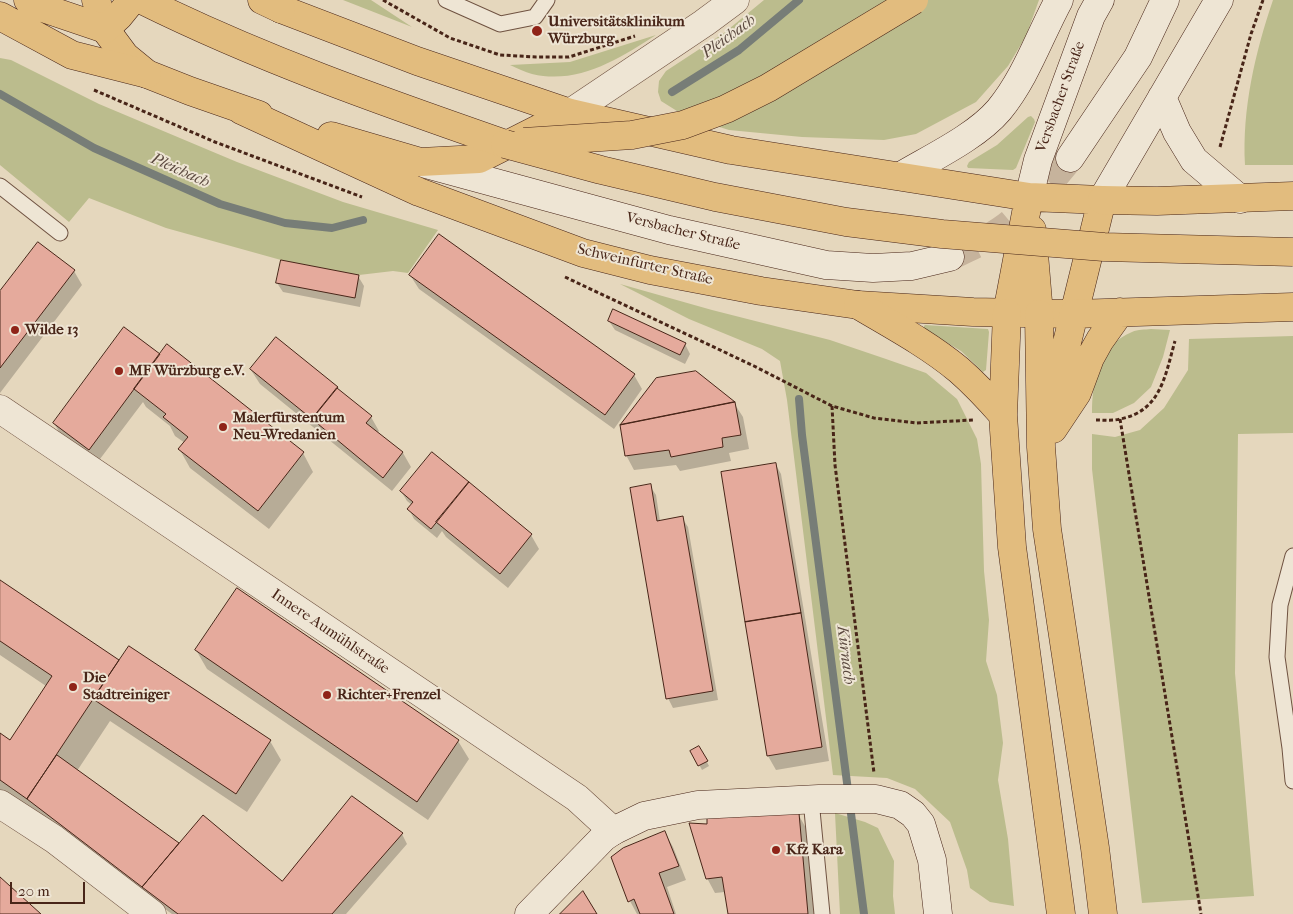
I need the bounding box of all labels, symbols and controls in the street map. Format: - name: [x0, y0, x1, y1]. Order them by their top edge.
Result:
- water label: Pleichach: [698, 11, 760, 63]
- place label: Universitätsklinikum Würzburg: [548, 13, 685, 48]
- marker: Universitätsklinikum Würzburg: [530, 24, 544, 38]
- street label: Versbacher Straße: [1033, 39, 1089, 155]
- water label: Pleichach: [148, 150, 212, 192]
- street label: Versbacher Straße: [624, 209, 742, 255]
- street label: Schweinfurter Straße: [576, 241, 714, 289]
- place label: Wilde 13: [25, 321, 78, 339]
- marker: Wilde 13: [9, 324, 21, 336]
- place label: MF Würzburg e.V.: [129, 362, 245, 380]
- marker: MF Würzburg e.V.: [113, 365, 125, 377]
- place label: Malerfürstentum Neu-Wredanien: [233, 409, 345, 444]
- marker: Malerfürstentum Neu-Wredanien: [217, 421, 229, 433]
- street label: Innere Aumühlstraße: [267, 586, 393, 678]
- water label: Kürnach: [832, 625, 858, 685]
- place label: Die Stadtreiniger: [83, 669, 170, 704]
- marker: Die Stadtreiniger: [67, 681, 79, 693]
- place label: Richter+Frenzel: [337, 686, 441, 704]
- marker: Richter+Frenzel: [321, 689, 333, 701]
- place label: Kfz Kara: [786, 841, 843, 859]
- marker: Kfz Kara: [770, 844, 782, 856]
- scale bar: [12, 872, 88, 904]
- text: 20 m: [18, 882, 50, 900]

